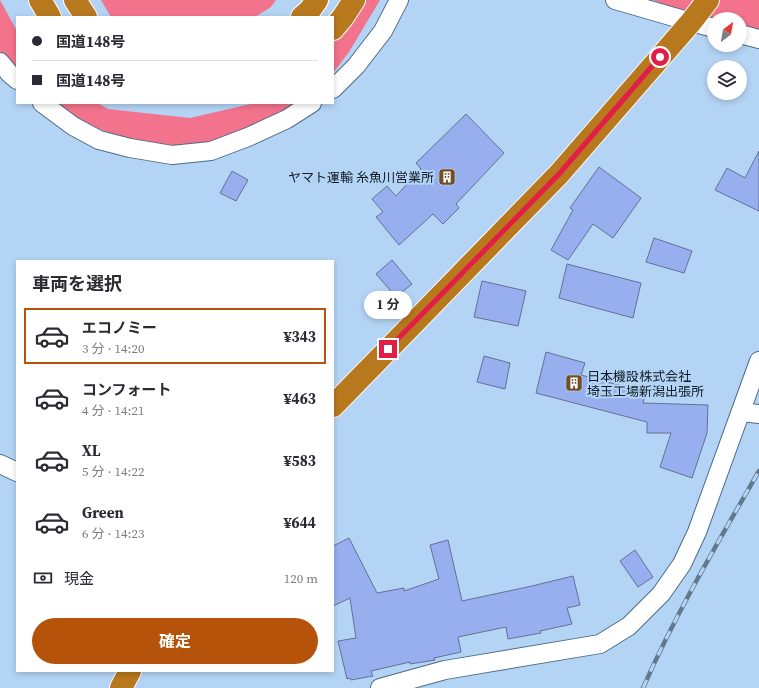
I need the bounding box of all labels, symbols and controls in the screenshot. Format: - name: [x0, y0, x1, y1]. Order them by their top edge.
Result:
- north arrow: [707, 12, 747, 52]
- map controls: [707, 12, 747, 100]
- text: 国道148号: [56, 31, 125, 52]
- route start: [651, 48, 669, 66]
- button: layers: [707, 60, 747, 100]
- text: 国道148号: [56, 70, 125, 91]
- building icon: ヤマト運輸 糸魚川営業所: [437, 167, 457, 187]
- place label: ヤマト運輸 糸魚川営業所: [288, 169, 434, 186]
- text: 車両を選択: [32, 271, 122, 296]
- callout: 1 分: [364, 291, 412, 319]
- text: 1 分: [377, 296, 399, 313]
- text: エコノミー: [82, 317, 157, 338]
- icon: car: [34, 318, 70, 354]
- text: ¥343: [283, 326, 316, 347]
- text: 3 分 · 14:20: [82, 340, 144, 357]
- route end: [379, 340, 397, 358]
- place label: 日本機設株式会社 埼玉工場新潟出張所: [587, 368, 704, 400]
- building icon: 日本機設株式会社 埼玉工場新潟出張所: [564, 373, 584, 393]
- text: コンフォート: [82, 379, 172, 400]
- icon: car: [34, 380, 70, 416]
- text: ¥463: [283, 388, 316, 409]
- text: 4 分 · 14:21: [82, 402, 144, 419]
- text: XL: [82, 440, 101, 461]
- icon: car: [34, 442, 70, 478]
- text: ¥583: [283, 450, 316, 471]
- text: 5 分 · 14:22: [82, 463, 144, 480]
- text: Green: [82, 502, 124, 523]
- icon: car: [34, 504, 70, 540]
- text: ¥644: [283, 512, 316, 533]
- text: 6 分 · 14:23: [82, 525, 144, 542]
- icon: cash: [32, 567, 54, 589]
- text: 現金: [64, 568, 94, 589]
- text: 120 m: [284, 570, 318, 587]
- button: 確定: [32, 618, 318, 664]

